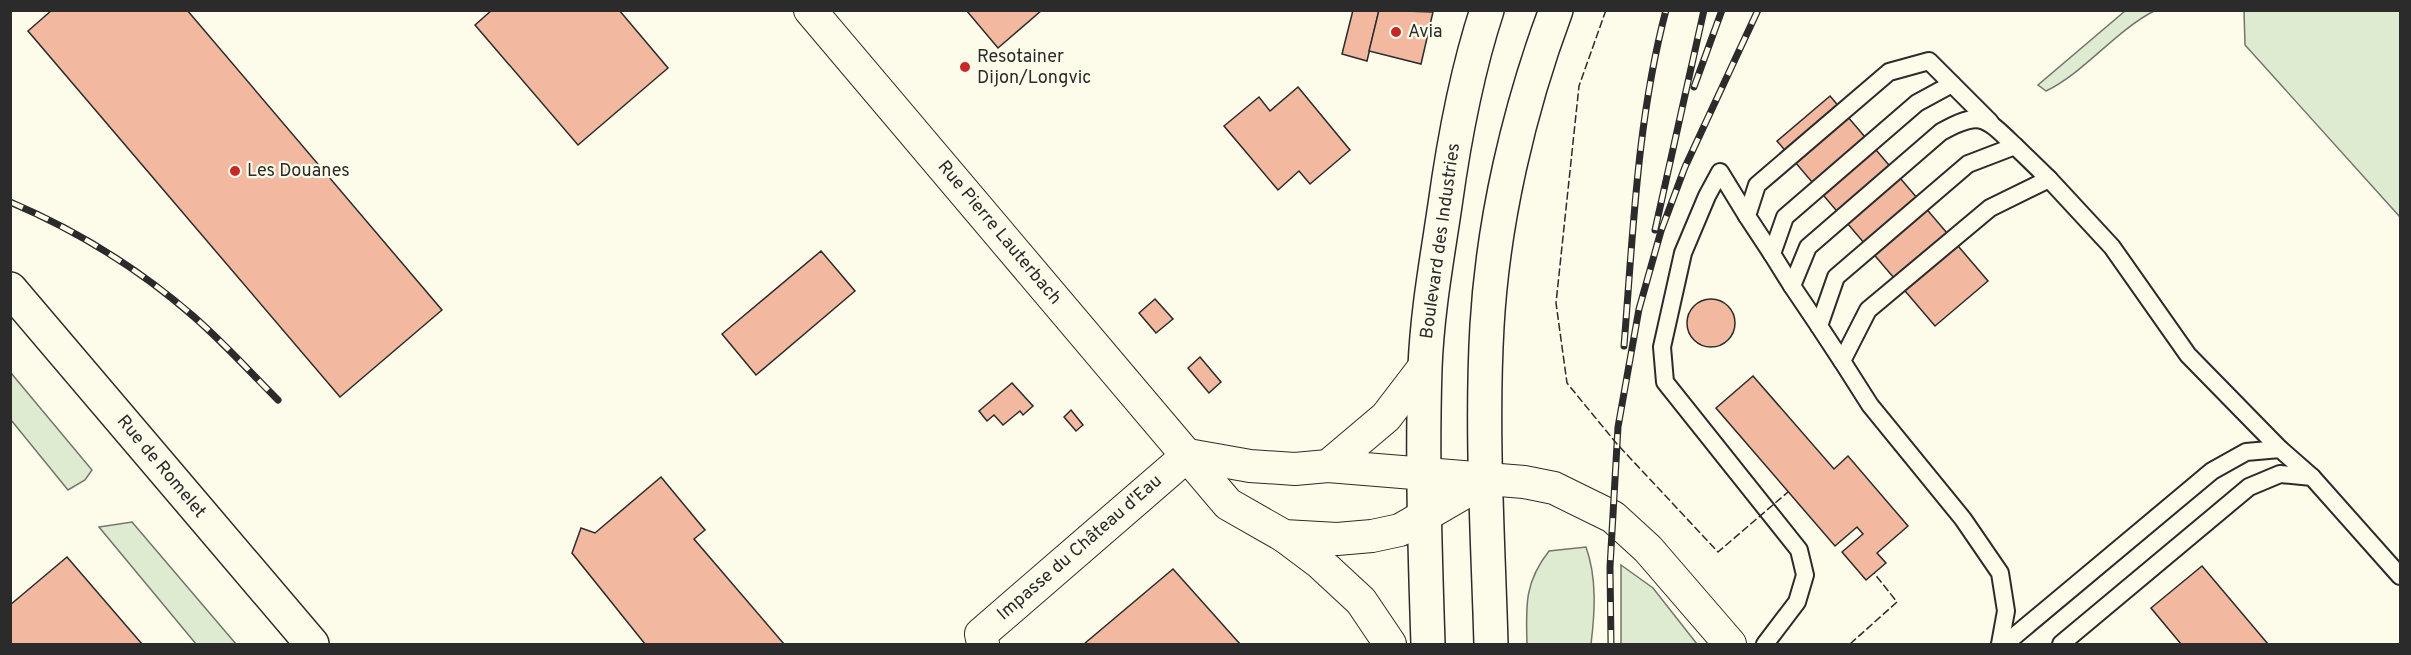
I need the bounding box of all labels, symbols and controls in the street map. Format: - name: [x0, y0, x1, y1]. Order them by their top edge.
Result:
- place label: Avia: [1408, 21, 1443, 44]
- marker: Avia: [1389, 25, 1403, 39]
- place label: Resotainer Dijon/Longvic: [977, 46, 1091, 90]
- marker: Resotainer Dijon/Longvic: [958, 60, 972, 74]
- street label: Boulevard des Industries: [1416, 142, 1466, 340]
- street label: Rue Pierre Lauterbach: [932, 156, 1066, 310]
- place label: Les Douanes: [247, 160, 350, 183]
- marker: Les Douanes: [228, 164, 242, 178]
- street label: Rue de Romelet: [111, 411, 211, 523]
- street label: Impasse du Château d'Eau: [993, 470, 1167, 626]

